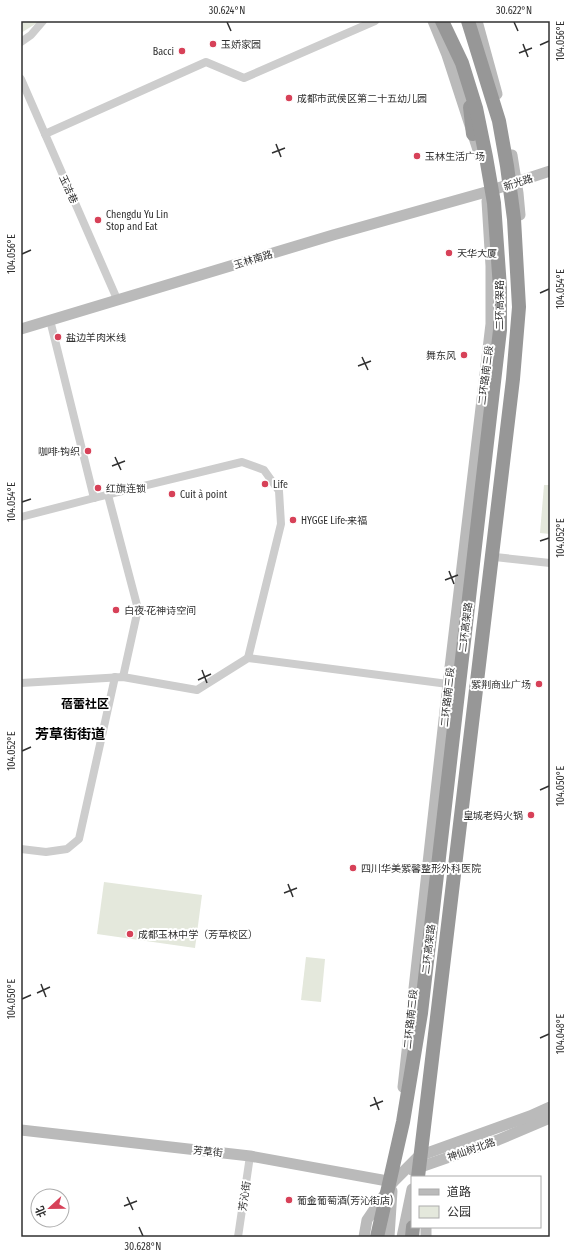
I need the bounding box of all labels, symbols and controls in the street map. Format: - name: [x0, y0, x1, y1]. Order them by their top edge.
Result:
- text: 30.624°N: [209, 5, 245, 17]
- text: 30.622°N: [496, 5, 532, 17]
- text: 104.056°E: [555, 21, 567, 61]
- marker: 玉娇家园: [208, 39, 218, 49]
- place label: 玉娇家园: [221, 39, 261, 51]
- place label: Bacci: [153, 46, 174, 58]
- marker: Bacci: [177, 46, 187, 56]
- marker: 成都市武侯区第二十五幼儿园: [284, 93, 294, 103]
- place label: 成都市武侯区第二十五幼儿园: [297, 93, 427, 105]
- marker: 玉林生活广场: [412, 151, 422, 161]
- place label: 玉林生活广场: [425, 151, 485, 163]
- street label: 玉洁巷: [57, 173, 80, 206]
- street label: 新光路: [502, 173, 534, 193]
- place label: Chengdu Yu Lin Stop and Eat: [106, 209, 168, 233]
- marker: Chengdu Yu Lin Stop and Eat: [93, 215, 103, 225]
- text: 104.056°E: [6, 234, 18, 274]
- street label: 玉林南路: [232, 248, 274, 272]
- marker: 天华大厦: [444, 248, 454, 258]
- place label: 天华大厦: [457, 248, 497, 260]
- text: 104.054°E: [555, 269, 567, 309]
- street label: 二环高架路: [494, 280, 506, 330]
- marker: 盐边羊肉米线: [53, 332, 63, 342]
- place label: 盐边羊肉米线: [66, 332, 126, 344]
- street label: 二环路南三段: [476, 345, 496, 406]
- place label: 舞东风: [426, 350, 456, 362]
- marker: 舞东风: [459, 350, 469, 360]
- place label: 咖啡·钩织: [38, 446, 80, 458]
- marker: 咖啡·钩织: [83, 446, 93, 456]
- marker: Life: [260, 479, 270, 489]
- place label: Life: [273, 479, 288, 491]
- text: 104.054°E: [6, 482, 18, 522]
- marker: 红旗连锁: [93, 483, 103, 493]
- place label: 红旗连锁: [106, 483, 146, 495]
- marker: Cuit à point: [167, 489, 177, 499]
- place label: Cuit à point: [180, 489, 228, 501]
- marker: HYGGE Life·来福: [288, 515, 298, 525]
- place label: HYGGE Life·来福: [301, 515, 367, 527]
- text: 104.052°E: [555, 518, 567, 558]
- street label: 二环高架路: [457, 602, 475, 653]
- marker: 白夜·花神诗空间: [111, 605, 121, 615]
- place label: 白夜·花神诗空间: [124, 605, 196, 617]
- street label: 二环路南三段: [439, 667, 457, 728]
- place label: 紫荆商业广场: [471, 679, 531, 691]
- marker: 紫荆商业广场: [534, 679, 544, 689]
- district label: 蓓蕾社区: [61, 697, 109, 711]
- district label: 芳草街街道: [35, 726, 105, 743]
- text: 104.052°E: [6, 731, 18, 771]
- text: 104.050°E: [555, 766, 567, 806]
- place label: 皇城老妈火锅: [463, 810, 523, 822]
- marker: 皇城老妈火锅: [526, 810, 536, 820]
- marker: 四川华美紫馨整形外科医院: [348, 863, 358, 873]
- place label: 四川华美紫馨整形外科医院: [361, 863, 481, 875]
- street label: 二环高架路: [420, 924, 438, 975]
- marker: 成都玉林中学（芳草校区）: [125, 929, 135, 939]
- place label: 成都玉林中学（芳草校区）: [138, 929, 258, 941]
- text: 104.050°E: [6, 979, 18, 1019]
- street label: 二环路南三段: [402, 989, 420, 1050]
- text: 104.048°E: [555, 1014, 567, 1054]
- street label: 神仙树北路: [446, 1136, 497, 1164]
- street label: 芳草街: [192, 1144, 223, 1160]
- legend: [411, 1176, 541, 1228]
- street label: 芳沁街: [237, 1180, 253, 1212]
- text: 道路: [447, 1185, 471, 1199]
- north arrow: [30, 1188, 70, 1228]
- place label: 葡金葡萄酒(芳沁街店): [297, 1194, 393, 1207]
- marker: 葡金葡萄酒(芳沁街店): [284, 1195, 294, 1205]
- text: 北: [33, 1204, 49, 1219]
- text: 公园: [447, 1205, 471, 1219]
- text: 30.628°N: [125, 1241, 161, 1253]

